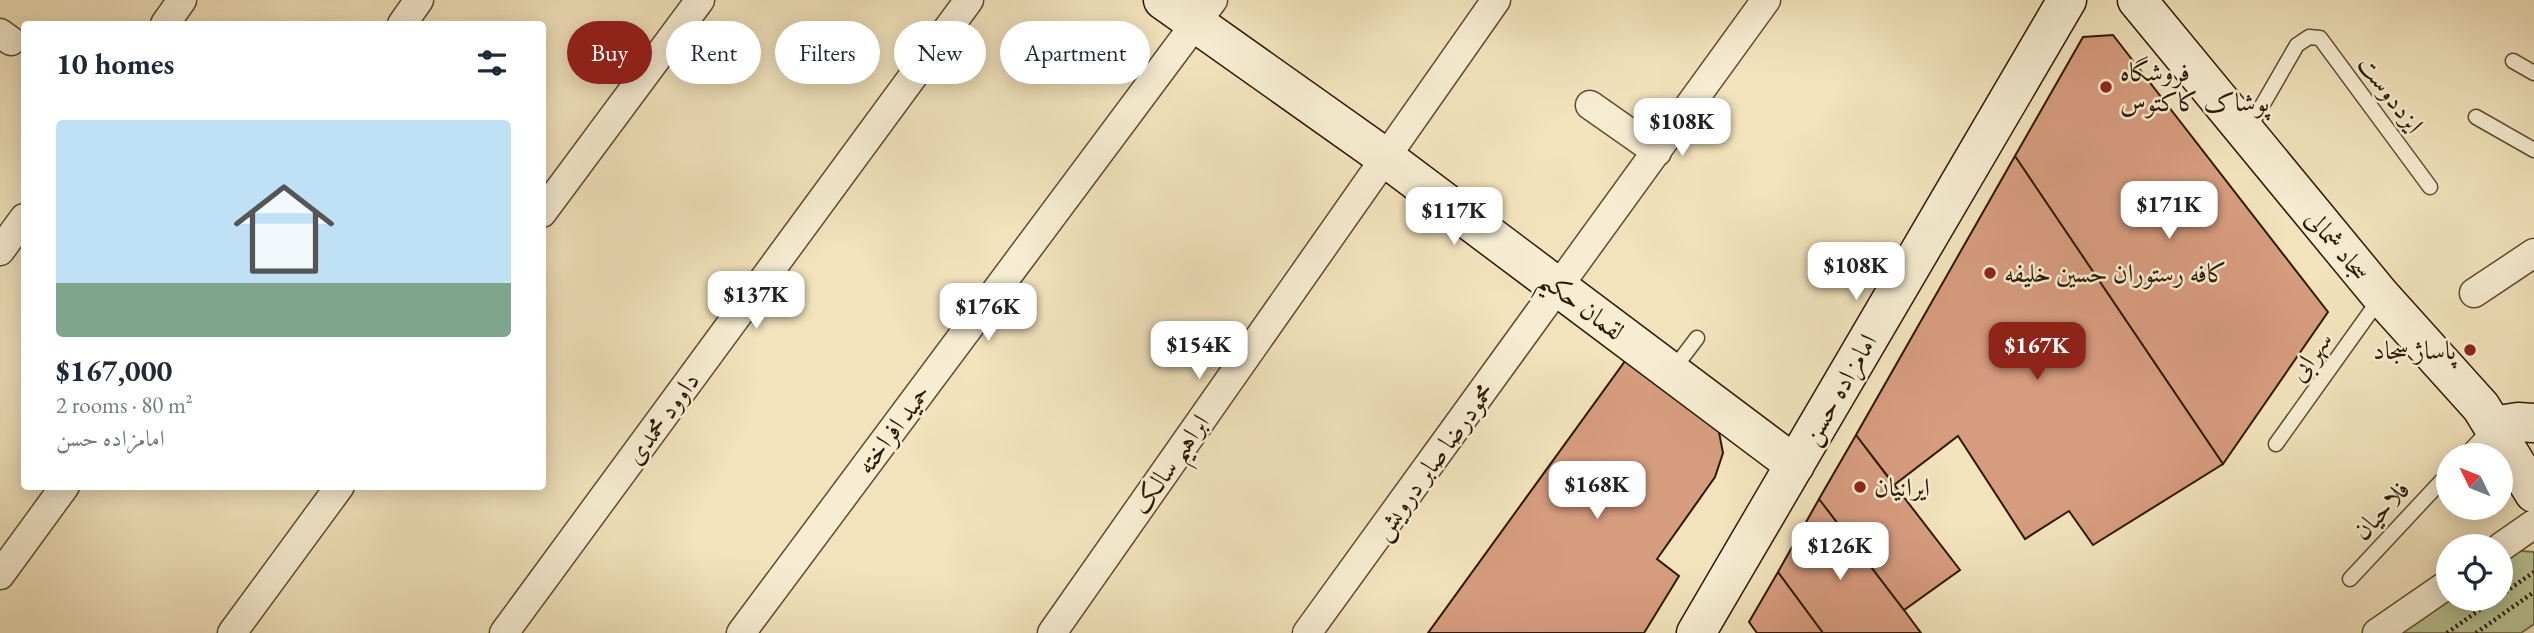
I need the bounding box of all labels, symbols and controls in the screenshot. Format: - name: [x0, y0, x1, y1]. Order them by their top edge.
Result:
- chip: Buy: [567, 21, 652, 84]
- chip: Rent: [666, 21, 761, 84]
- chip: Filters: [775, 21, 880, 84]
- chip: New: [894, 21, 986, 84]
- chip: Apartment: [1000, 21, 1150, 84]
- text: 10 homes: [56, 44, 174, 83]
- icon: filters: [473, 44, 511, 82]
- street label: ایزددوست: [2350, 48, 2432, 140]
- place label: فروشگاه پوشاک کاکتوس: [2120, 55, 2271, 121]
- marker: فروشگاه پوشاک کاکتوس: [2098, 79, 2114, 95]
- pin: $108K: [1633, 99, 1731, 158]
- text: $108K: [1650, 106, 1714, 136]
- icon: home: [221, 166, 347, 292]
- pin: $171K: [2120, 182, 2218, 241]
- pin: $117K: [1405, 188, 1503, 247]
- text: $171K: [2137, 189, 2201, 219]
- text: $117K: [1422, 195, 1486, 225]
- street label: سجاد شمالی: [2298, 202, 2378, 288]
- pin: $108K: [1807, 243, 1905, 302]
- text: $108K: [1824, 250, 1888, 280]
- place label: کافه رستوران حسین خلیفه: [2004, 256, 2227, 290]
- street label: لقمان حکیم: [1527, 262, 1631, 355]
- marker: کافه رستوران حسین خلیفه: [1982, 265, 1998, 281]
- pin: $137K: [707, 272, 805, 331]
- text: $137K: [724, 279, 788, 309]
- pin: $176K: [939, 284, 1037, 343]
- text: $176K: [956, 291, 1020, 321]
- pin: $154K: [1150, 322, 1248, 381]
- pin: $167K: [1988, 322, 2086, 382]
- street label: سهرابی: [2280, 324, 2341, 389]
- street label: امامزاده حسن: [1794, 327, 1885, 451]
- text: $154K: [1167, 329, 1231, 359]
- text: $167K: [2005, 330, 2069, 360]
- place label: پاساژ سجاد: [2373, 333, 2457, 369]
- marker: پاساژ سجاد: [2462, 342, 2478, 358]
- text: $167,000: [56, 351, 172, 390]
- street label: داوود محمدی: [617, 365, 707, 471]
- street label: محمودرضا صابر درویش: [1364, 376, 1502, 547]
- street label: حمید افراخته: [848, 377, 938, 481]
- text: 2 rooms · 80 m²: [56, 390, 193, 420]
- street label: ابراهیم سالک: [1123, 407, 1224, 526]
- text: امامزاده حسن: [56, 423, 165, 453]
- north arrow: [2436, 443, 2513, 520]
- map controls: [2436, 443, 2513, 611]
- pin: $168K: [1548, 462, 1646, 521]
- text: $168K: [1565, 469, 1629, 499]
- place label: ایرانیان: [1874, 470, 1930, 504]
- street label: فلاحیان: [2345, 473, 2417, 547]
- marker: ایرانیان: [1852, 479, 1868, 495]
- pin: $126K: [1791, 522, 1889, 582]
- text: $126K: [1808, 530, 1872, 560]
- button: locate: [2436, 534, 2513, 611]

